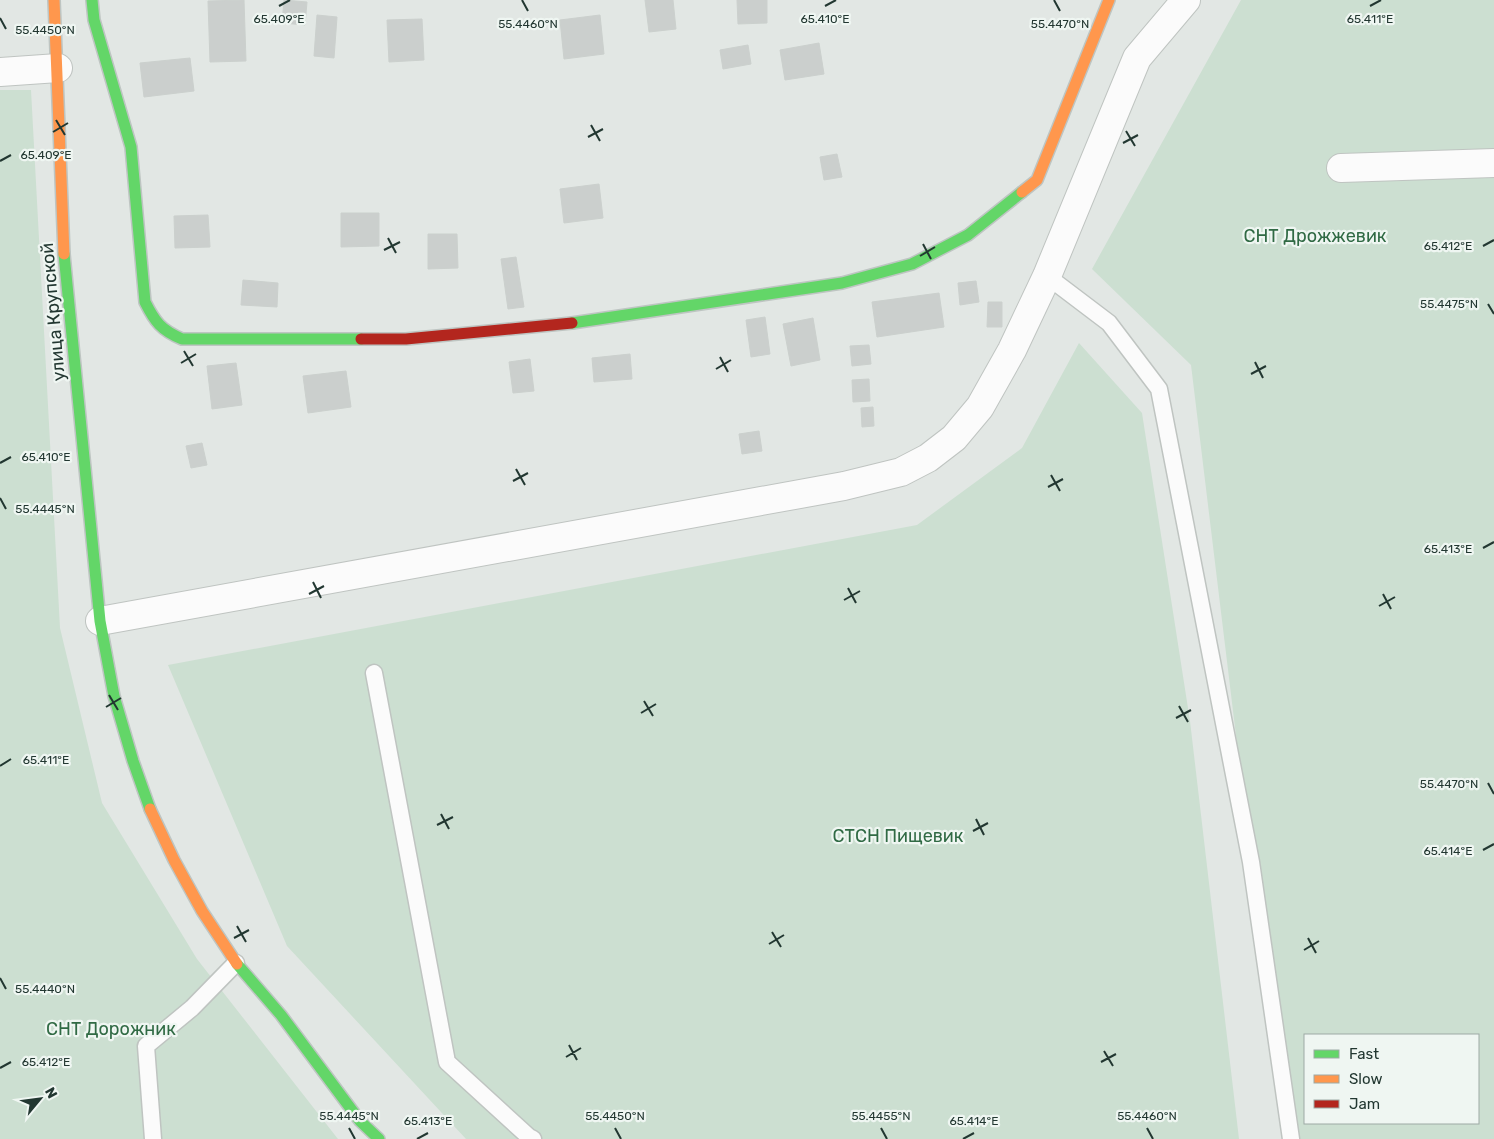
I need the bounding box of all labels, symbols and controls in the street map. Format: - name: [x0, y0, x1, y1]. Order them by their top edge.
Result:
- text: 65.409°E: [253, 12, 305, 26]
- text: 65.410°E: [801, 12, 850, 26]
- text: 65.411°E: [1347, 12, 1393, 26]
- text: 55.4460°N: [498, 17, 558, 31]
- text: 55.4470°N: [1031, 17, 1089, 31]
- text: 55.4450°N: [15, 23, 75, 37]
- text: 65.409°E: [20, 148, 72, 162]
- park label: СНТ Дрожжевик: [1243, 225, 1387, 247]
- text: 65.412°E: [1424, 239, 1472, 253]
- street label: улица Крупской: [36, 242, 70, 382]
- text: 55.4475°N: [1420, 297, 1478, 311]
- text: 65.410°E: [22, 450, 71, 464]
- text: 55.4445°N: [15, 502, 75, 516]
- text: 65.413°E: [1424, 542, 1472, 556]
- text: 65.411°E: [23, 753, 69, 767]
- text: 55.4470°N: [1420, 777, 1478, 791]
- park label: СТСН Пищевик: [833, 825, 964, 847]
- text: 65.414°E: [1424, 844, 1472, 858]
- text: 55.4440°N: [15, 982, 75, 996]
- park label: СНТ Дорожник: [46, 1018, 176, 1040]
- legend: [1304, 1034, 1479, 1124]
- text: Fast: [1349, 1045, 1379, 1063]
- text: 65.412°E: [22, 1055, 70, 1069]
- text: Slow: [1349, 1070, 1382, 1088]
- north arrow: [15, 1074, 65, 1124]
- text: N: [41, 1084, 61, 1101]
- text: Jam: [1349, 1095, 1380, 1113]
- text: 55.4445°N: [319, 1109, 379, 1123]
- text: 55.4450°N: [585, 1109, 645, 1123]
- text: 55.4455°N: [851, 1109, 911, 1123]
- text: 55.4460°N: [1117, 1109, 1177, 1123]
- text: 65.413°E: [404, 1114, 452, 1128]
- text: 65.414°E: [950, 1114, 998, 1128]

